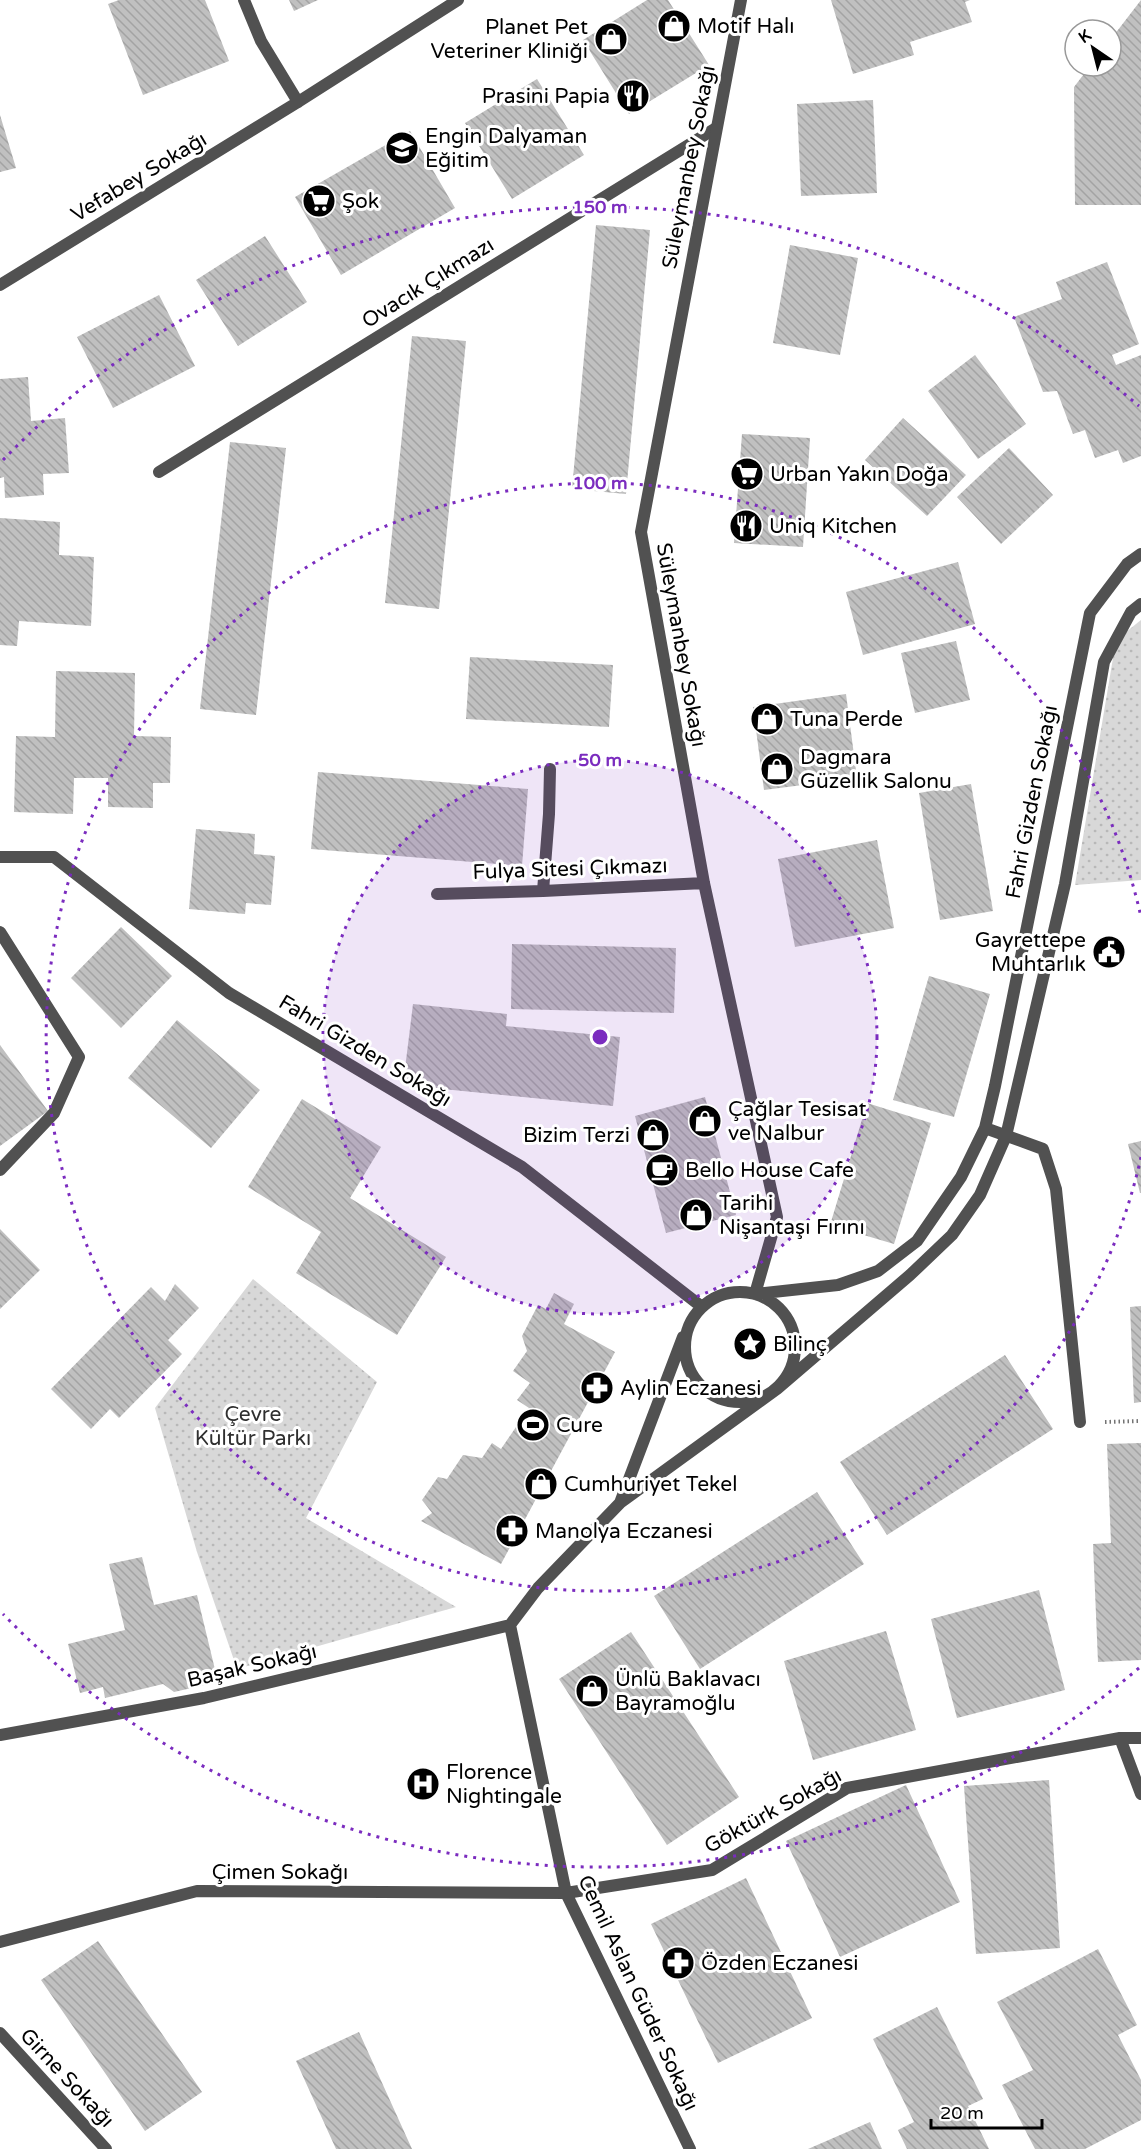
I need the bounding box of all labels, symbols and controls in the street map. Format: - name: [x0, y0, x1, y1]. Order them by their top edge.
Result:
- shop icon: Motif Halı: [656, 8, 692, 44]
- place label: Motif Halı: [697, 14, 795, 39]
- place label: Planet Pet Veteriner Kliniği: [430, 15, 588, 64]
- north arrow: [1063, 18, 1123, 78]
- shop icon: Planet Pet Veteriner Kliniği: [593, 21, 629, 57]
- text: K: [1075, 25, 1095, 48]
- street label: Süleymanbey Sokağı: [657, 63, 721, 271]
- restaurant icon: Prasini Papia: [615, 78, 651, 114]
- place label: Prasini Papia: [482, 84, 610, 109]
- place label: Engin Dalyaman Eğitim: [425, 124, 587, 173]
- street label: Vefabey Sokağı: [67, 127, 211, 227]
- school or university icon: Engin Dalyaman Eğitim: [384, 130, 420, 166]
- supermarket icon: Şok: [301, 183, 337, 219]
- place label: Şok: [342, 189, 379, 214]
- text: 150 m: [572, 196, 628, 218]
- street label: Ovacık Çıkmazı: [357, 232, 499, 334]
- supermarket icon: Urban Yakın Doğa: [729, 456, 765, 492]
- place label: Urban Yakın Doğa: [770, 462, 949, 487]
- text: 100 m: [572, 472, 628, 494]
- restaurant icon: Uniq Kitchen: [728, 508, 764, 544]
- place label: Uniq Kitchen: [769, 514, 897, 539]
- street label: Süleymanbey Sokağı: [651, 541, 711, 749]
- shop icon: Tuna Perde: [749, 701, 785, 737]
- street label: Fahri Gizden Sokağı: [1001, 703, 1063, 901]
- place label: Tuna Perde: [790, 707, 903, 732]
- place label: Dagmara Güzellik Salonu: [800, 745, 952, 794]
- text: 50 m: [578, 749, 622, 771]
- shop icon: Dagmara Güzellik Salonu: [759, 751, 795, 787]
- street label: Fulya Sitesi Çıkmazı: [472, 853, 668, 885]
- place label: Gayrettepe Muhtarlık: [975, 928, 1086, 977]
- public building icon: Gayrettepe Muhtarlık: [1091, 934, 1127, 970]
- street label: Fahri Gizden Sokağı: [274, 990, 456, 1112]
- centre of rings: [590, 1027, 610, 1047]
- place label: Çağlar Tesisat ve Nalbur: [728, 1097, 866, 1146]
- shop icon: Çağlar Tesisat ve Nalbur: [687, 1103, 723, 1139]
- shop icon: Bizim Terzi: [635, 1117, 671, 1153]
- place label: Bizim Terzi: [523, 1123, 630, 1148]
- cafe icon: Bello House Cafe: [644, 1152, 680, 1188]
- place label: Bello House Cafe: [685, 1158, 854, 1183]
- place label: Tarihi Nişantaşı Fırını: [719, 1191, 865, 1240]
- shop icon: Tarihi Nişantaşı Fırını: [678, 1197, 714, 1233]
- place icon: Bilinç: [732, 1326, 768, 1362]
- place label: Bilinç: [773, 1332, 827, 1357]
- pharmacy icon: Aylin Eczanesi: [579, 1370, 615, 1406]
- place label: Aylin Eczanesi: [620, 1376, 761, 1401]
- park label: Çevre Kültür Parkı: [195, 1402, 311, 1451]
- sports icon: Cure: [515, 1407, 551, 1443]
- place label: Cure: [556, 1413, 603, 1438]
- shop icon: Cumhuriyet Tekel: [523, 1466, 559, 1502]
- place label: Cumhuriyet Tekel: [564, 1472, 737, 1497]
- pharmacy icon: Manolya Eczanesi: [494, 1513, 530, 1549]
- place label: Manolya Eczanesi: [535, 1519, 713, 1544]
- street label: Başak Sokağı: [185, 1639, 319, 1693]
- place label: Ünlü Baklavacı Bayramoğlu: [615, 1667, 761, 1716]
- shop icon: Ünlü Baklavacı Bayramoğlu: [574, 1673, 610, 1709]
- place label: Florence Nightingale: [446, 1760, 562, 1809]
- street label: Göktürk Sokağı: [700, 1763, 846, 1859]
- hospital icon: Florence Nightingale: [405, 1766, 441, 1802]
- street label: Çimen Sokağı: [212, 1860, 348, 1885]
- street label: Cemil Aslan Güder Sokağı: [572, 1871, 704, 2115]
- pharmacy icon: Özden Eczanesi: [660, 1945, 696, 1981]
- place label: Özden Eczanesi: [701, 1951, 858, 1976]
- street label: Girne Sokağı: [15, 2023, 119, 2133]
- scale bar: [931, 2092, 1042, 2130]
- text: 20 m: [940, 2102, 984, 2124]

